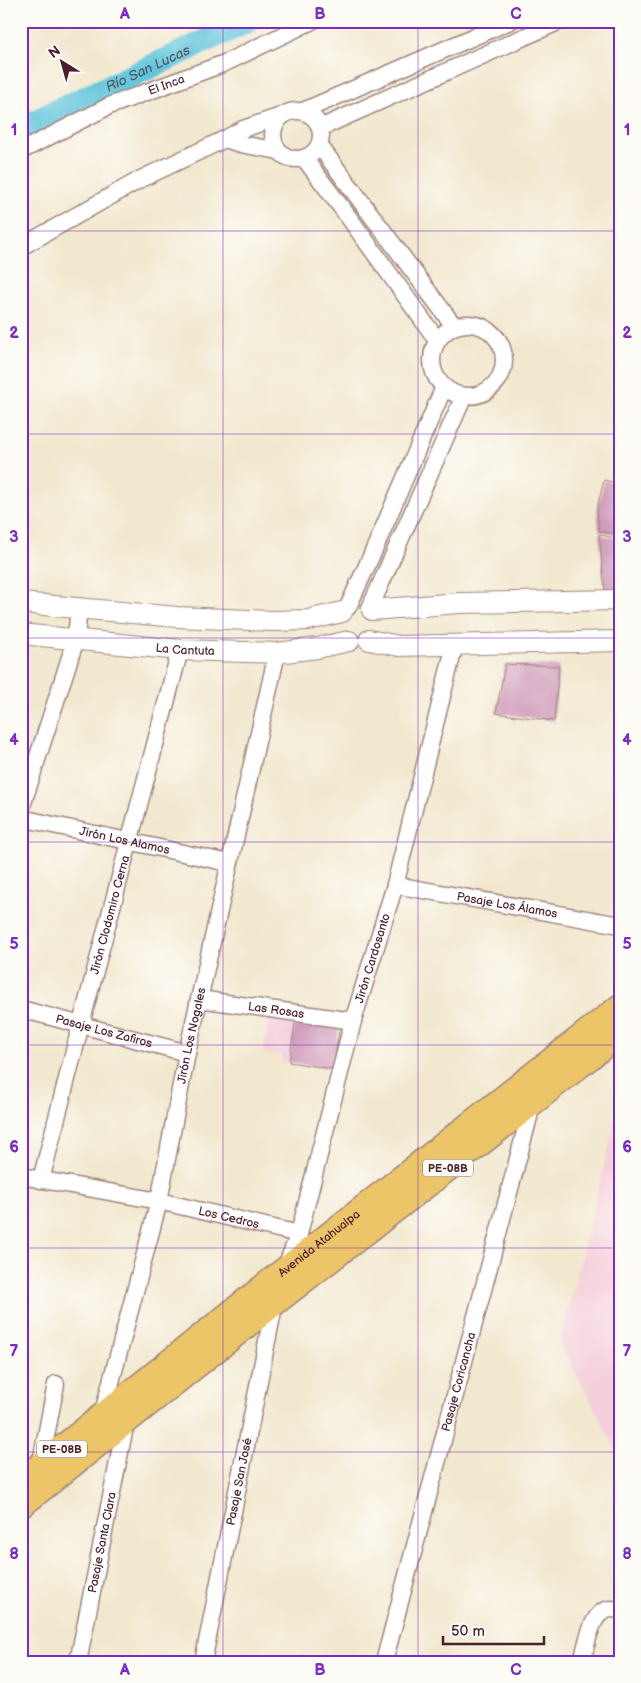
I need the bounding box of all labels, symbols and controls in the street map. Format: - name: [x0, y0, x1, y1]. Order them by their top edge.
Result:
- text: A: [119, 5, 130, 24]
- text: B: [314, 5, 326, 24]
- text: C: [510, 5, 522, 24]
- north arrow: [38, 38, 88, 88]
- text: N: [45, 42, 64, 62]
- water label: Río San Lucas: [103, 42, 193, 96]
- street label: El Inca: [146, 72, 187, 99]
- text: 1: [11, 121, 17, 140]
- text: 1: [624, 121, 630, 140]
- text: 2: [9, 324, 19, 343]
- text: 2: [622, 324, 632, 343]
- text: 3: [9, 528, 19, 547]
- text: 3: [622, 528, 632, 547]
- street label: La Cantuta: [155, 641, 215, 659]
- text: 4: [9, 731, 19, 750]
- text: 4: [622, 731, 632, 750]
- street label: Jirón Los Alamos: [78, 824, 171, 858]
- street label: Jirón Clodomiro Cerna: [87, 854, 133, 976]
- street label: Pasaje Los Álamos: [456, 889, 559, 922]
- street label: Jirón Cardosanto: [352, 911, 394, 1005]
- text: 5: [9, 935, 19, 954]
- text: 5: [622, 935, 632, 954]
- street label: Jirón Los Nogales: [174, 986, 210, 1085]
- street label: Las Rosas: [247, 999, 305, 1022]
- street label: Pasaje Los Zafiros: [54, 1012, 154, 1052]
- text: 6: [9, 1138, 19, 1157]
- text: 6: [622, 1138, 632, 1157]
- road number: PE-08B: [423, 1160, 473, 1176]
- street label: Los Cedros: [197, 1204, 261, 1232]
- street label: Avenida Atahualpa: [275, 1207, 363, 1281]
- street label: Pasaje Coricancha: [439, 1330, 479, 1433]
- text: 7: [10, 1342, 19, 1361]
- text: 7: [623, 1342, 632, 1361]
- street label: Pasaje San José: [223, 1436, 256, 1527]
- road number: PE-08B: [37, 1440, 87, 1458]
- street label: Pasaje Santa Clara: [85, 1490, 120, 1594]
- text: 8: [9, 1545, 19, 1564]
- text: 8: [622, 1545, 632, 1564]
- scale bar: [443, 1613, 545, 1645]
- text: 50 m: [451, 1622, 485, 1641]
- text: A: [119, 1661, 130, 1680]
- text: B: [314, 1661, 326, 1680]
- text: C: [510, 1661, 522, 1680]

